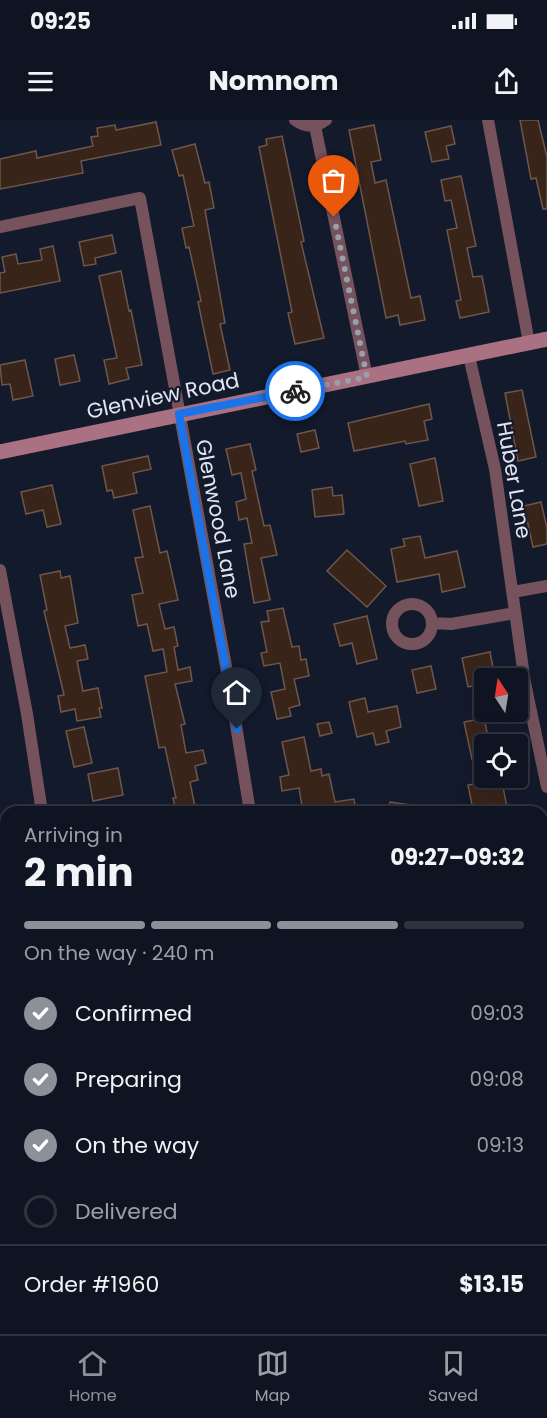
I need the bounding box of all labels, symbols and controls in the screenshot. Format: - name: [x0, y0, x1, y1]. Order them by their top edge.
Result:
- text: 09:25: [30, 6, 91, 37]
- text: Nomnom: [208, 62, 339, 99]
- icon: menu: [24, 65, 57, 98]
- icon: share: [490, 65, 523, 98]
- pin: [308, 155, 359, 217]
- icon: bag: [317, 164, 350, 197]
- courier: [265, 361, 325, 421]
- street label: Glenview Road: [84, 365, 242, 426]
- icon: bike: [279, 375, 312, 408]
- street label: Huber Lane: [490, 419, 539, 541]
- street label: Glenwood Lane: [189, 437, 248, 601]
- pin: [211, 667, 262, 729]
- north arrow: [474, 668, 528, 722]
- map controls: [474, 668, 528, 788]
- icon: home: [220, 676, 253, 709]
- button: locate: [474, 734, 528, 788]
- text: Arriving in: [24, 821, 123, 849]
- text: 09:27–09:32: [390, 842, 524, 873]
- text: 2 min: [24, 845, 134, 900]
- text: On the way · 240 m: [24, 939, 214, 967]
- icon: check: [24, 997, 57, 1030]
- text: Confirmed: [75, 998, 192, 1029]
- text: 09:03: [470, 999, 524, 1027]
- icon: check: [24, 1063, 57, 1096]
- text: Preparing: [75, 1064, 182, 1095]
- text: 09:08: [469, 1065, 524, 1093]
- icon: check: [24, 1129, 57, 1162]
- text: On the way: [75, 1130, 199, 1161]
- text: 09:13: [476, 1131, 524, 1159]
- text: Delivered: [75, 1196, 178, 1227]
- text: Order #1960: [24, 1269, 159, 1300]
- text: $13.15: [459, 1269, 524, 1300]
- tab: Home: [69, 1347, 117, 1408]
- tab: Map: [255, 1347, 290, 1408]
- tab: Saved: [428, 1347, 478, 1408]

